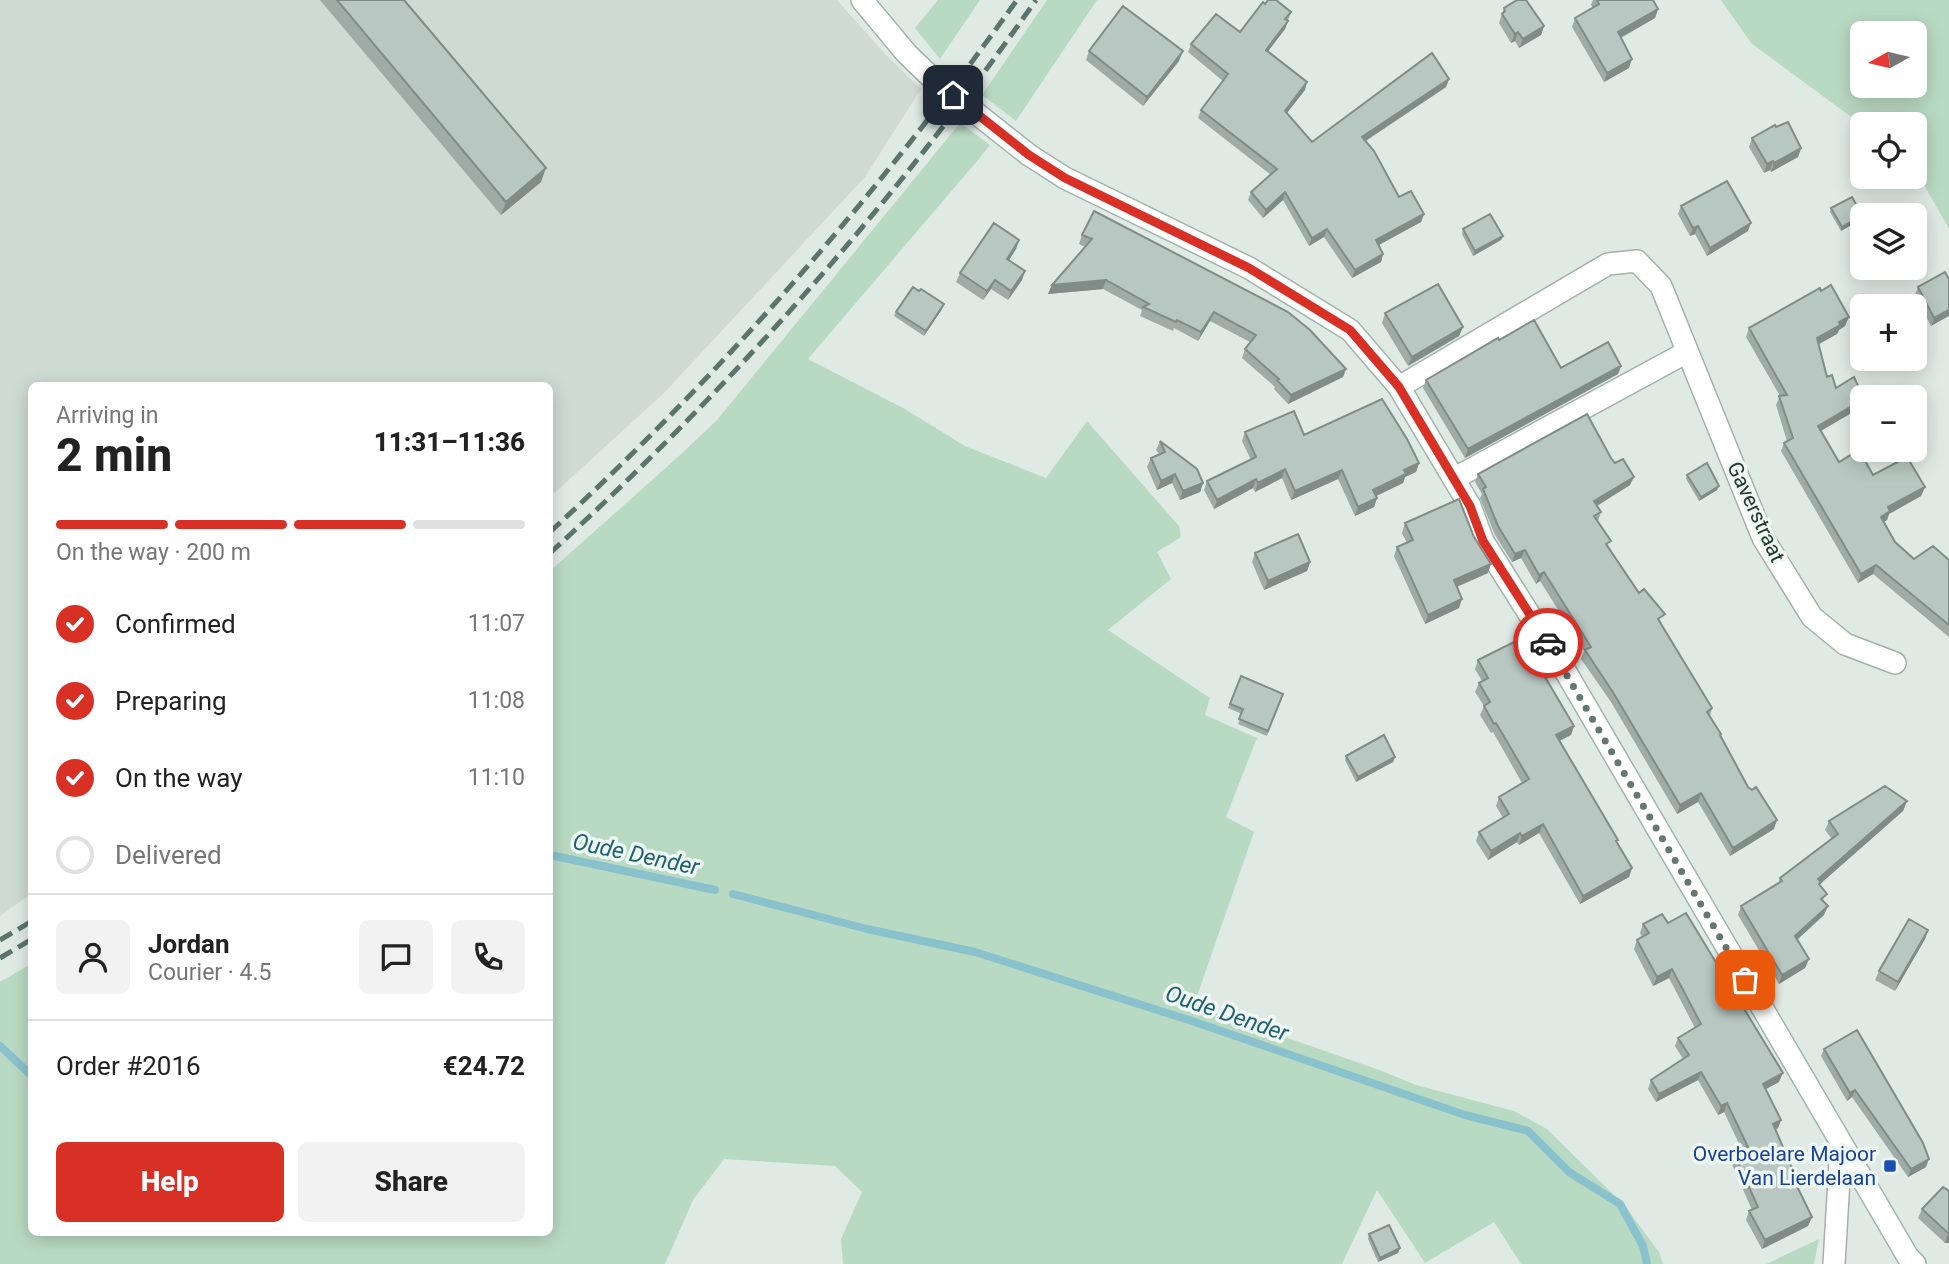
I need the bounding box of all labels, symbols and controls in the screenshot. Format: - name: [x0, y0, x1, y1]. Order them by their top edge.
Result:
- north arrow: [1850, 21, 1927, 98]
- map controls: [1850, 21, 1927, 462]
- pin: [923, 65, 983, 125]
- icon: home: [934, 76, 972, 114]
- button: locate: [1850, 112, 1927, 189]
- button: layers: [1850, 203, 1927, 280]
- button: +: [1850, 294, 1927, 371]
- button: −: [1850, 385, 1927, 462]
- text: Arriving in: [56, 402, 159, 429]
- text: 11:31–11:36: [374, 427, 525, 457]
- text: 2 min: [56, 428, 172, 482]
- street label: Gaverstraat: [1722, 458, 1790, 566]
- text: On the way · 200 m: [56, 539, 251, 566]
- icon: check: [56, 605, 94, 643]
- courier: [1513, 608, 1583, 678]
- text: Confirmed: [115, 609, 236, 639]
- text: 11:07: [468, 610, 525, 637]
- icon: car: [1529, 624, 1567, 662]
- icon: check: [56, 682, 94, 720]
- text: Preparing: [115, 686, 227, 716]
- text: 11:08: [468, 687, 525, 714]
- icon: check: [56, 759, 94, 797]
- text: On the way: [115, 763, 243, 793]
- text: 11:10: [468, 764, 525, 791]
- water label: Oude Dender: [570, 828, 703, 881]
- text: Delivered: [115, 840, 222, 870]
- button: person: [56, 920, 130, 994]
- button: chat: [359, 920, 433, 994]
- button: phone: [451, 920, 525, 994]
- text: Jordan: [148, 929, 230, 959]
- pin: [1715, 950, 1775, 1010]
- text: Courier · 4.5: [148, 959, 271, 986]
- icon: bag: [1726, 961, 1764, 999]
- water label: Oude Dender: [1162, 980, 1293, 1048]
- text: Order #2016: [56, 1051, 201, 1081]
- text: €24.72: [443, 1051, 525, 1081]
- button: Help: [56, 1142, 284, 1222]
- button: Share: [298, 1142, 525, 1222]
- place label: Overboelare Majoor Van Lierdelaan: [1693, 1142, 1876, 1190]
- marker: Overboelare Majoor Van Lierdelaan: [1882, 1158, 1898, 1174]

